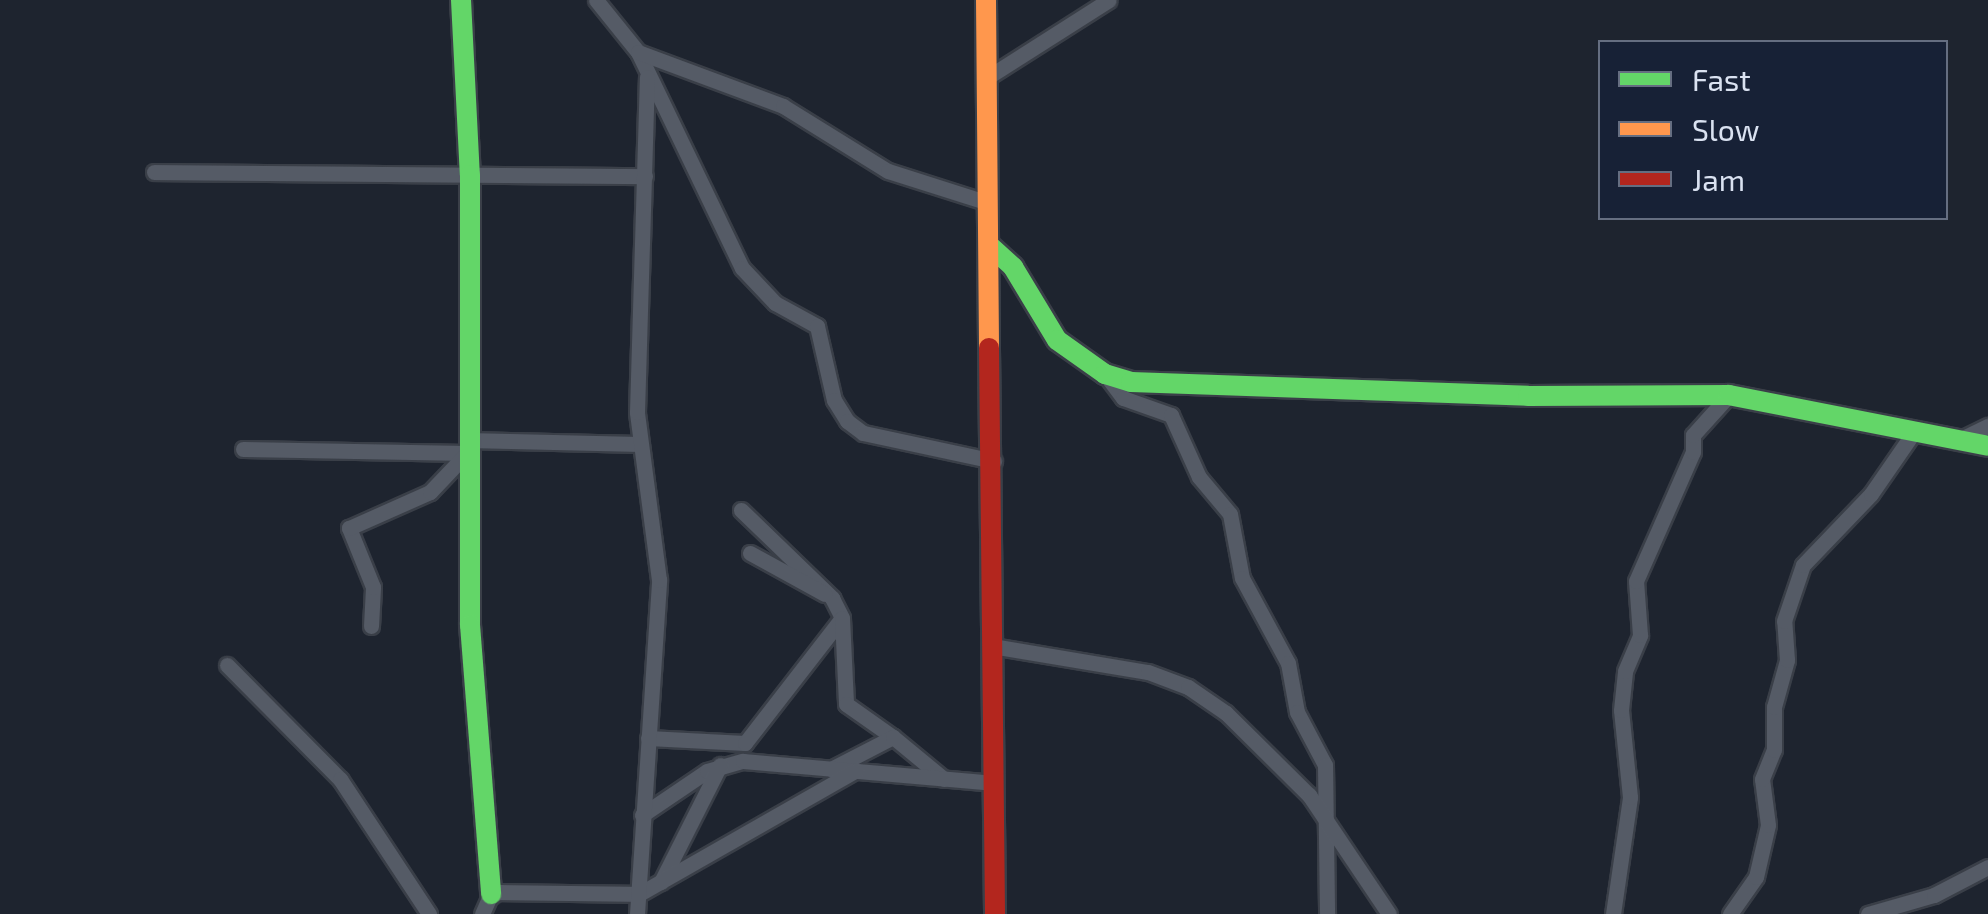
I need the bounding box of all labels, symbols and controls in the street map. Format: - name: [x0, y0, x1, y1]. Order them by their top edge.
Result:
- legend: [1598, 40, 1948, 220]
- text: Fast: [1692, 61, 1751, 97]
- text: Slow: [1692, 111, 1759, 147]
- text: Jam: [1692, 161, 1745, 197]

